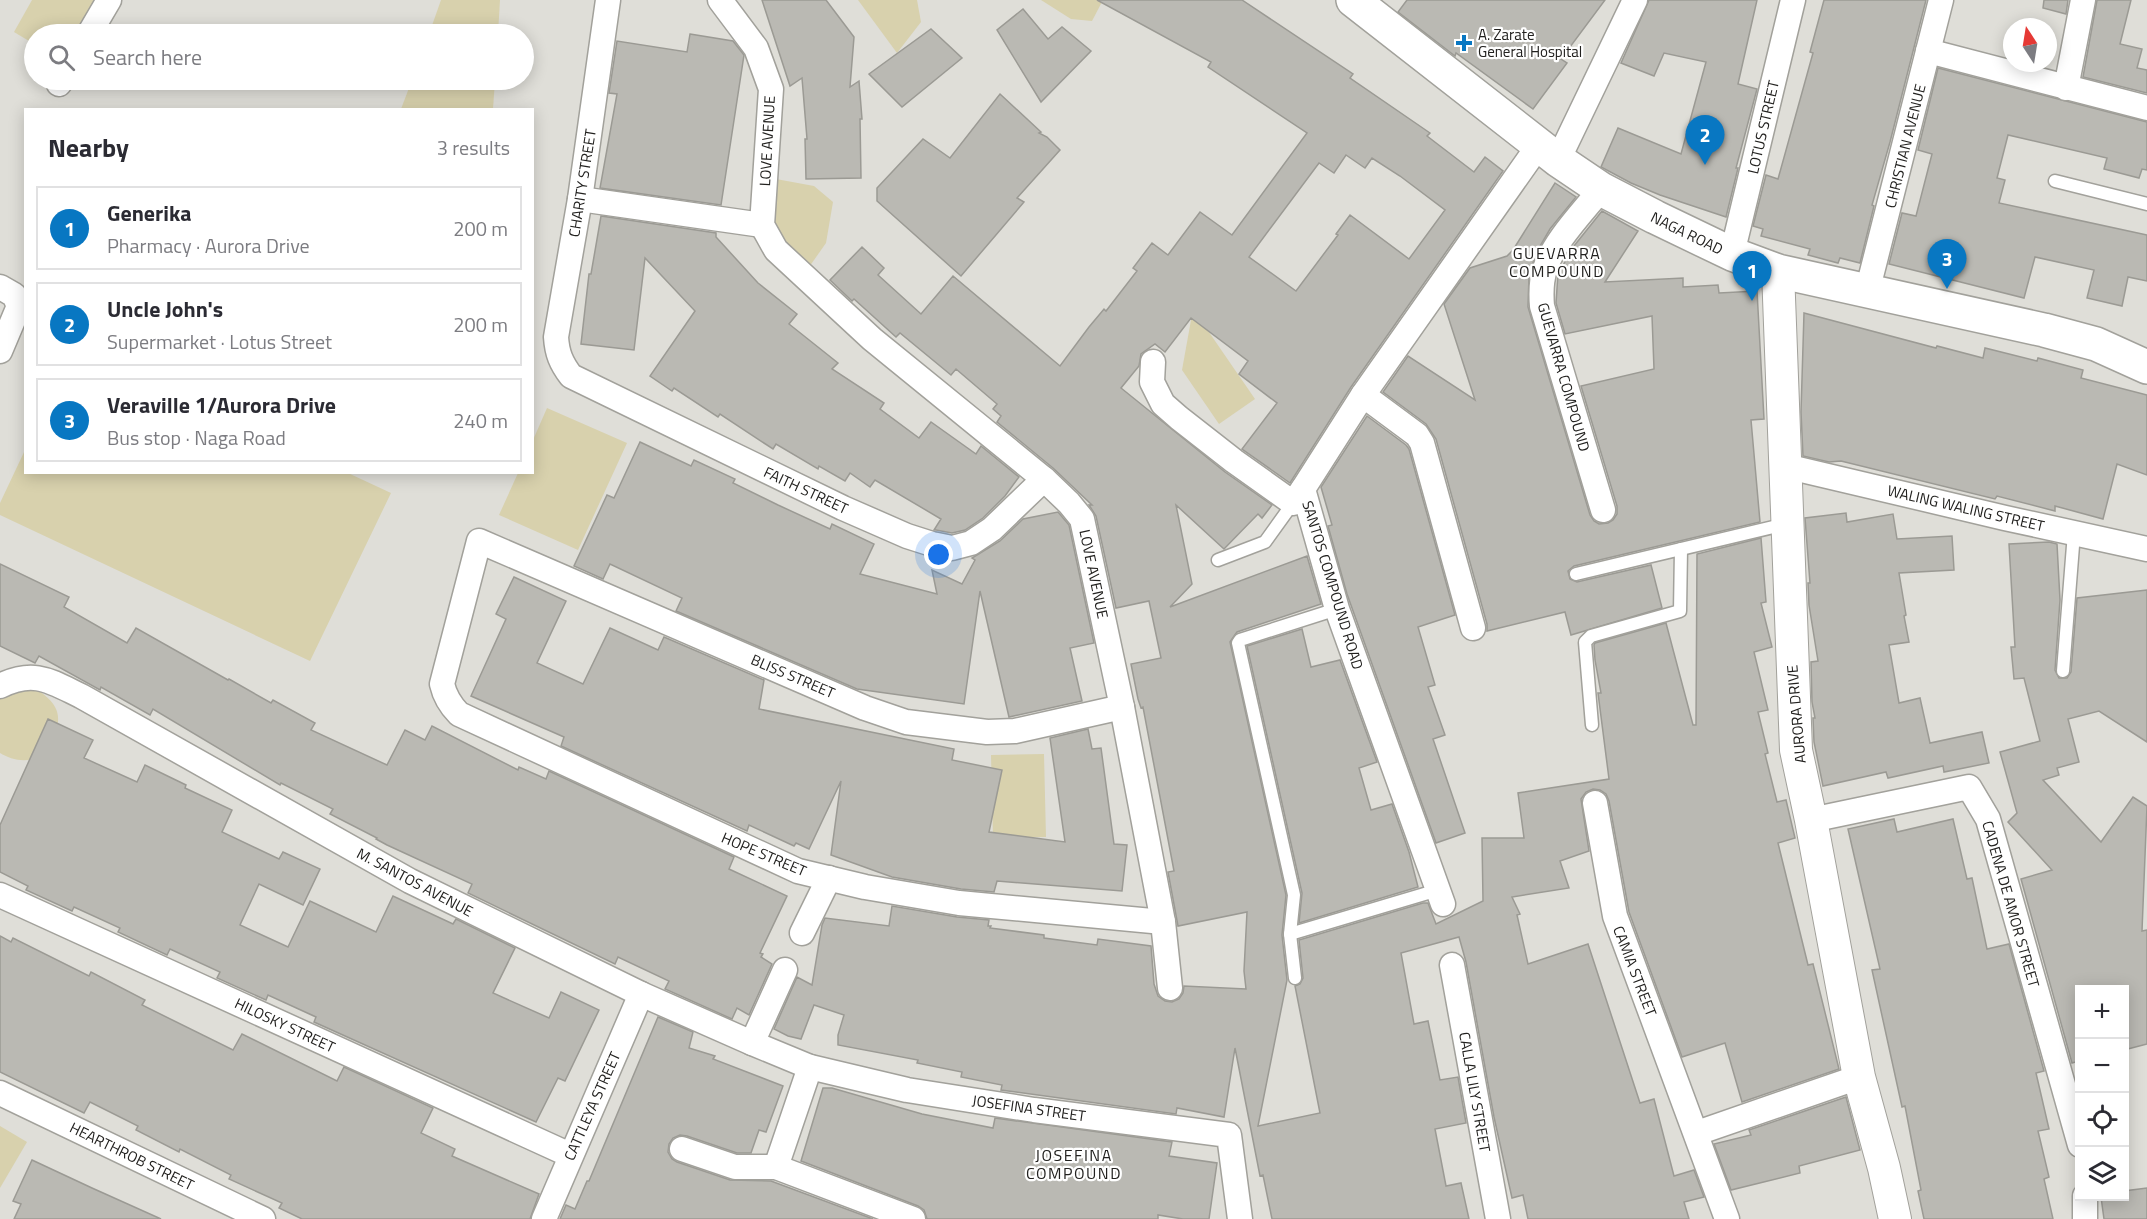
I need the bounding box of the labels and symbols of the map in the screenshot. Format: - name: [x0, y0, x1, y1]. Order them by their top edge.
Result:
- north arrow: [2003, 18, 2057, 72]
- place label: A. Zarate General Hospital: [1478, 23, 1582, 63]
- marker: A. Zarate General Hospital: [1455, 34, 1473, 52]
- street label: LOTUS STREET: [1741, 78, 1785, 176]
- street label: CHRISTIAN AVENUE: [1878, 82, 1932, 210]
- street label: LOVE AVENUE: [753, 95, 781, 187]
- pin: 2: [1686, 116, 1724, 165]
- street label: CHARITY STREET: [562, 127, 602, 239]
- street label: NAGA ROAD: [1647, 206, 1727, 260]
- pin: 3: [1928, 240, 1966, 289]
- district label: GUEVARRA COMPOUND: [1509, 241, 1605, 283]
- pin: 1: [1732, 252, 1772, 301]
- street label: GUEVARRA COMPOUND: [1532, 300, 1596, 454]
- street label: FAITH STREET: [760, 460, 852, 520]
- street label: WALING WALING STREET: [1885, 479, 2047, 537]
- street label: SANTOS COMPOUND ROAD: [1296, 498, 1370, 672]
- street label: LOVE AVENUE: [1073, 527, 1115, 621]
- your location: [924, 540, 953, 569]
- street label: BLISS STREET: [747, 648, 839, 704]
- street label: AURORA DRIVE: [1780, 664, 1812, 764]
- street label: CADENA DE AMOR STREET: [1976, 818, 2046, 990]
- street label: HOPE STREET: [718, 826, 810, 882]
- street label: M. SANTOS AVENUE: [353, 842, 477, 922]
- street label: CAMIA STREET: [1607, 922, 1663, 1020]
- street label: HILOSKY STREET: [231, 992, 339, 1058]
- street label: CALLA LILY STREET: [1453, 1030, 1497, 1154]
- street label: CATTLEYA STREET: [558, 1048, 626, 1164]
- street label: JOSEFINA STREET: [971, 1089, 1087, 1127]
- street label: HEARTHROB STREET: [66, 1116, 198, 1196]
- district label: JOSEFINA COMPOUND: [1026, 1143, 1122, 1185]

